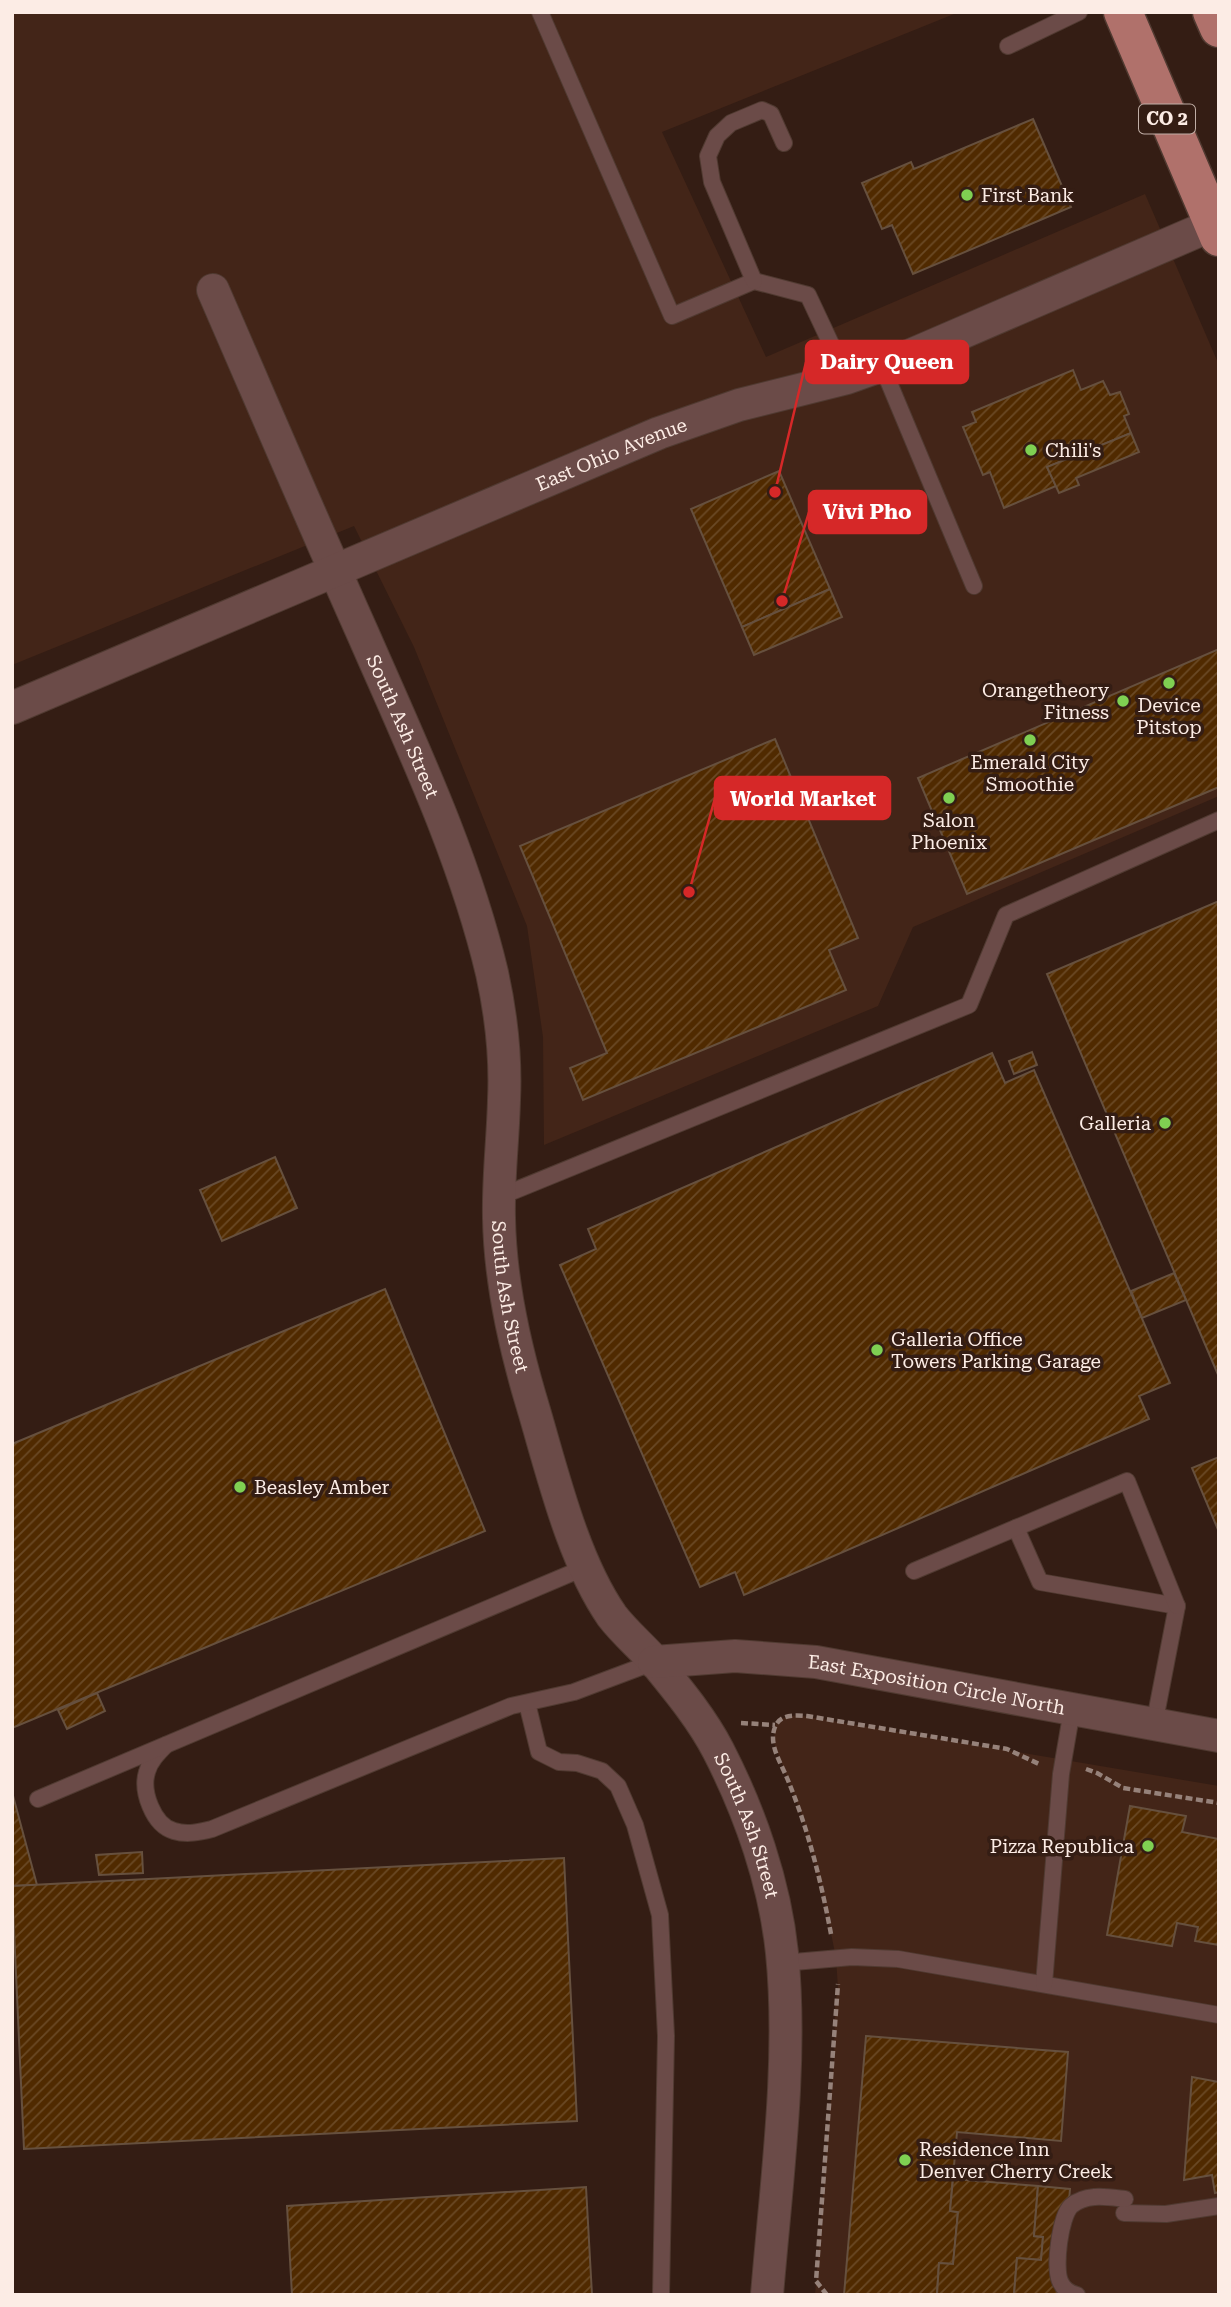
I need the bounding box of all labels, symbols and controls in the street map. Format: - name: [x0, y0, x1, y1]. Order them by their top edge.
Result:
- road number: CO 2: [1139, 104, 1195, 134]
- place label: First Bank: [981, 184, 1074, 207]
- marker: First Bank: [959, 187, 975, 203]
- callout: Dairy Queen: [806, 341, 968, 383]
- text: Dairy Queen: [820, 350, 954, 374]
- street label: East Ohio Avenue: [532, 413, 690, 496]
- place label: Chili's: [1045, 439, 1101, 462]
- marker: Chili's: [1023, 442, 1039, 458]
- callout: Vivi Pho: [809, 491, 926, 533]
- text: Vivi Pho: [822, 500, 912, 524]
- street label: South Ash Street: [362, 651, 444, 802]
- marker: Device Pitstop: [1161, 675, 1177, 691]
- place label: Orangetheory Fitness: [982, 679, 1110, 724]
- marker: Orangetheory Fitness: [1115, 693, 1131, 709]
- place label: Device Pitstop: [1136, 694, 1202, 739]
- marker: Emerald City Smoothie: [1022, 732, 1038, 748]
- place label: Emerald City Smoothie: [970, 751, 1090, 796]
- callout: World Market: [715, 777, 890, 819]
- text: World Market: [730, 787, 877, 811]
- marker: Salon Phoenix: [941, 790, 957, 806]
- place label: Salon Phoenix: [911, 809, 987, 854]
- place label: Galleria: [1079, 1112, 1152, 1135]
- marker: Galleria: [1157, 1115, 1173, 1131]
- street label: South Ash Street: [487, 1220, 534, 1375]
- place label: Galleria Office Towers Parking Garage: [891, 1328, 1101, 1373]
- marker: Galleria Office Towers Parking Garage: [869, 1342, 885, 1358]
- place label: Beasley Amber: [254, 1476, 390, 1499]
- marker: Beasley Amber: [232, 1479, 248, 1495]
- street label: East Exposition Circle North: [807, 1650, 1067, 1720]
- street label: South Ash Street: [709, 1749, 784, 1901]
- place label: Pizza Republica: [990, 1835, 1135, 1858]
- marker: Pizza Republica: [1140, 1838, 1156, 1854]
- place label: Residence Inn Denver Cherry Creek: [919, 2138, 1112, 2183]
- marker: Residence Inn Denver Cherry Creek: [897, 2152, 913, 2168]

